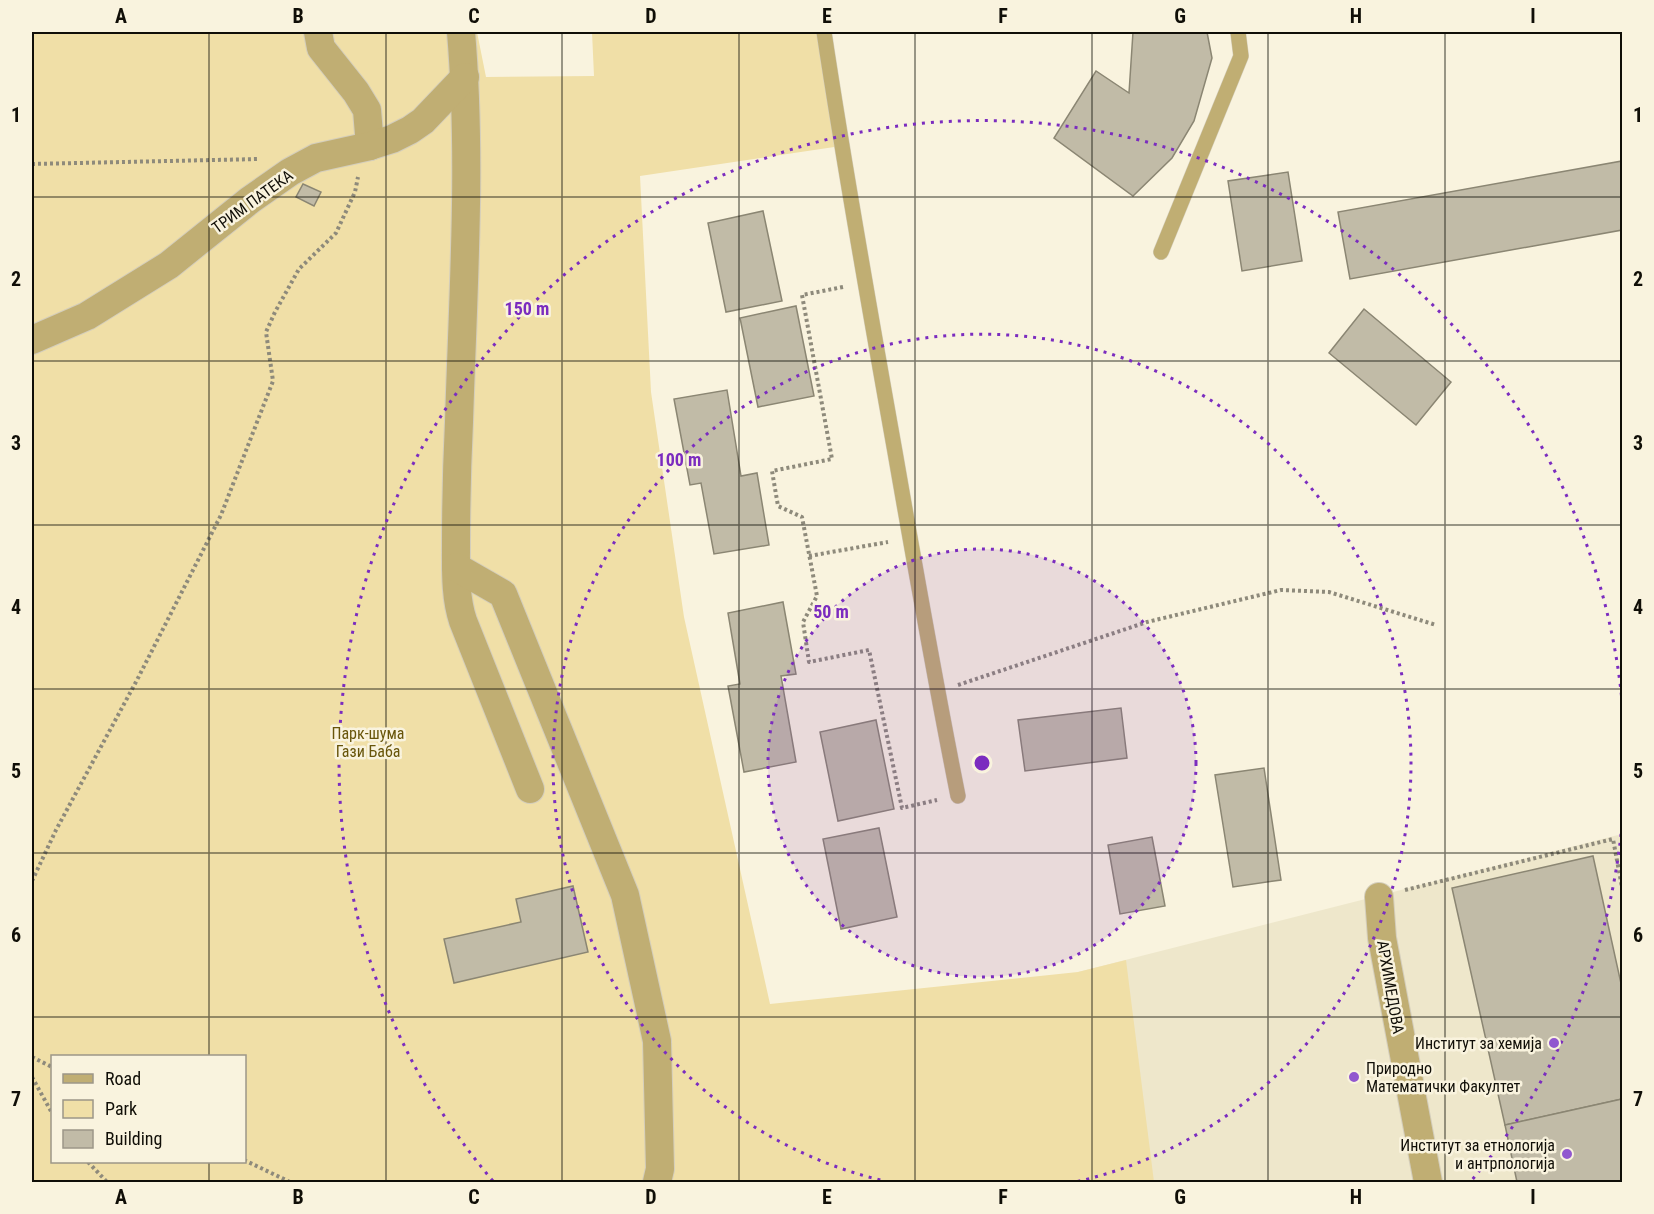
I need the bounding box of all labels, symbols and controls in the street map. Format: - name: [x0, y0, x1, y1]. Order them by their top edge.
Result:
- text: A: [115, 4, 127, 28]
- text: B: [292, 4, 304, 28]
- text: C: [468, 4, 480, 28]
- text: D: [645, 4, 657, 28]
- text: E: [822, 4, 832, 28]
- text: F: [998, 4, 1008, 28]
- text: G: [1174, 4, 1186, 28]
- text: H: [1350, 4, 1362, 28]
- text: I: [1530, 4, 1536, 28]
- text: 1: [11, 103, 21, 127]
- text: 1: [1633, 103, 1643, 127]
- street label: ТРИМ ПАТЕКА: [208, 166, 297, 237]
- text: 2: [11, 267, 21, 291]
- text: 2: [1633, 267, 1643, 291]
- text: 150 m: [505, 298, 549, 319]
- text: 3: [11, 431, 21, 455]
- text: 3: [1633, 431, 1643, 455]
- text: 100 m: [657, 449, 701, 470]
- text: 4: [11, 595, 21, 619]
- text: 4: [1633, 595, 1643, 619]
- text: 50 m: [813, 601, 849, 622]
- park label: Парк-шума Гази Баба: [331, 724, 405, 761]
- centre of rings: [972, 753, 992, 773]
- text: 5: [11, 759, 21, 783]
- text: 5: [1633, 759, 1643, 783]
- text: 6: [11, 923, 21, 947]
- text: 6: [1633, 923, 1643, 947]
- street label: АРХИМЕДОВА: [1373, 939, 1408, 1035]
- place label: Институт за хемија: [1415, 1034, 1542, 1053]
- marker: Институт за хемија: [1547, 1036, 1561, 1050]
- legend: [51, 1055, 246, 1163]
- place label: Природно Математички Факултет: [1366, 1059, 1521, 1096]
- text: Road: [105, 1068, 141, 1089]
- marker: Природно Математички Факултет: [1347, 1070, 1361, 1084]
- text: 7: [11, 1087, 21, 1111]
- text: 7: [1633, 1087, 1643, 1111]
- text: Park: [105, 1098, 137, 1119]
- text: Building: [105, 1128, 162, 1149]
- place label: Институт за етнологија и антрпологија: [1400, 1136, 1555, 1173]
- marker: Институт за етнологија и антрпологија: [1560, 1147, 1574, 1161]
- text: A: [115, 1185, 127, 1209]
- text: B: [292, 1185, 304, 1209]
- text: C: [468, 1185, 480, 1209]
- text: D: [645, 1185, 657, 1209]
- text: E: [822, 1185, 832, 1209]
- text: F: [998, 1185, 1008, 1209]
- text: G: [1174, 1185, 1186, 1209]
- text: H: [1350, 1185, 1362, 1209]
- text: I: [1530, 1185, 1536, 1209]

